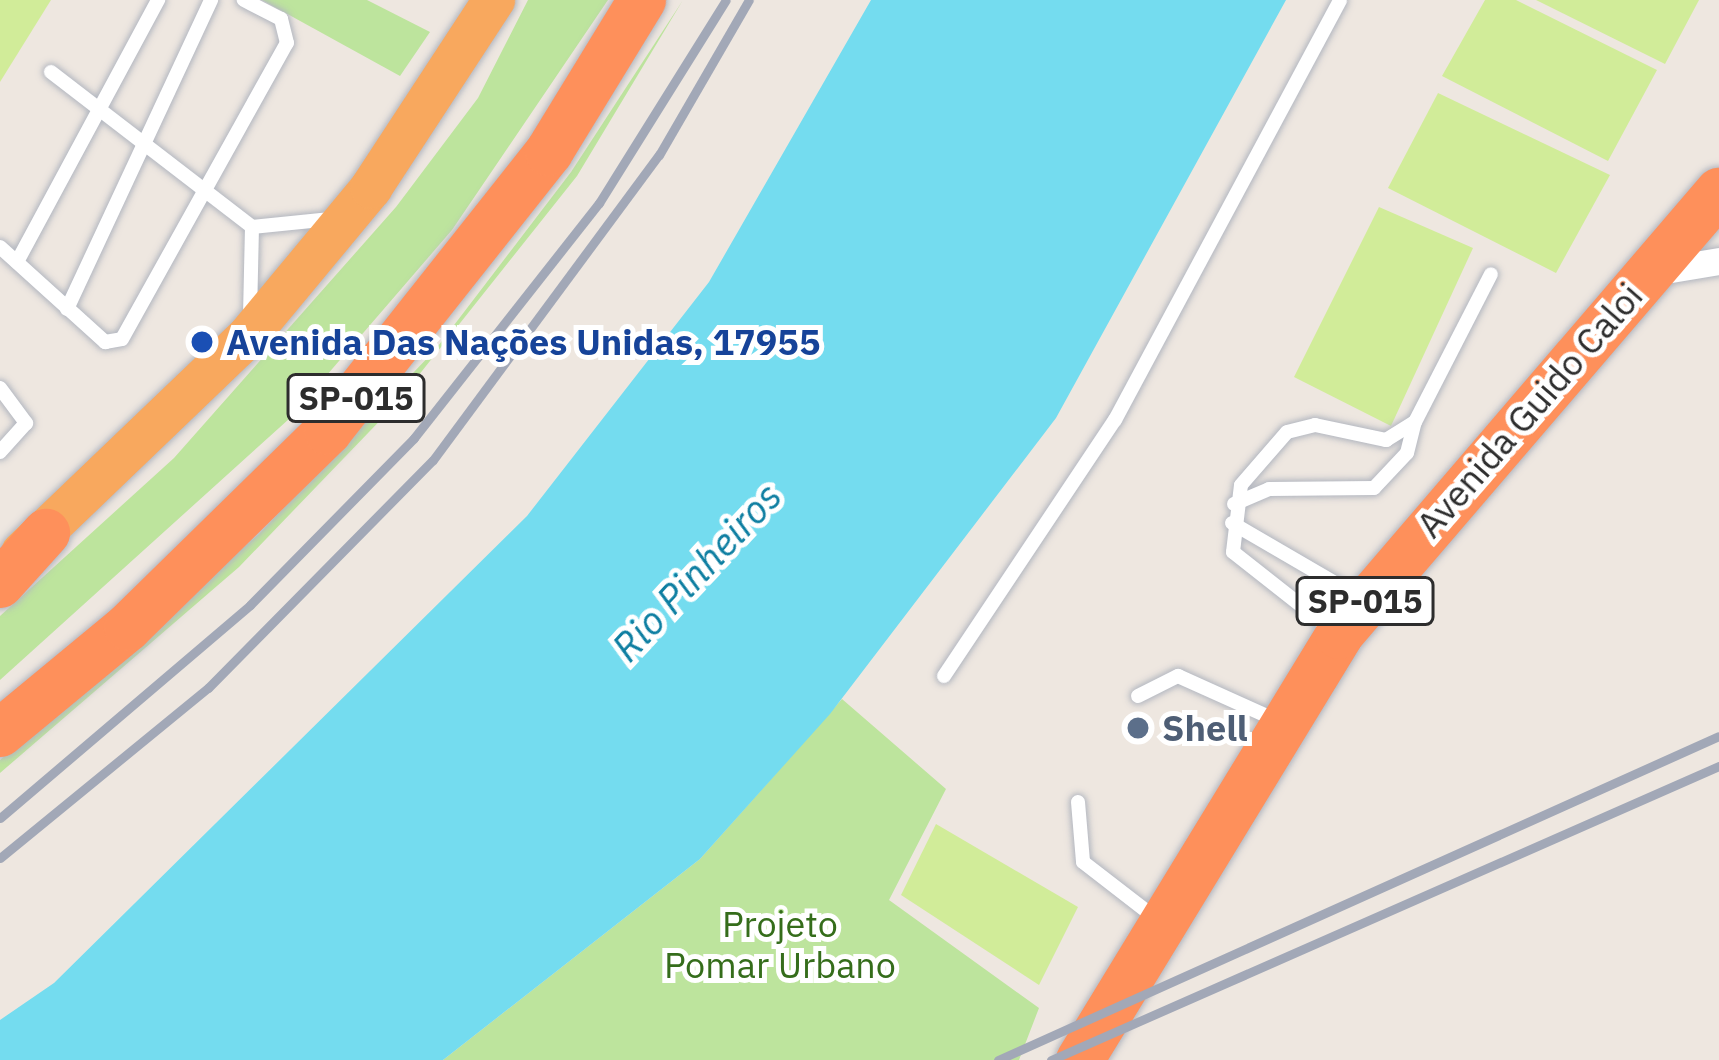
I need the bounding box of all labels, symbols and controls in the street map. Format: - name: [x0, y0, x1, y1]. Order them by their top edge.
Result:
- street label: Avenida Guido Caloi: [1407, 274, 1651, 546]
- place label: Avenida Das Nações Unidas, 17955: [226, 320, 821, 364]
- marker: Avenida Das Nações Unidas, 17955: [189, 329, 215, 355]
- road number: SP-015: [284, 371, 428, 425]
- water label: Rio Pinheiros: [603, 473, 791, 671]
- road number: SP-015: [1293, 574, 1437, 628]
- place label: Shell: [1162, 706, 1248, 750]
- marker: Shell: [1125, 715, 1151, 741]
- park label: Projeto Pomar Urbano: [664, 901, 896, 986]

